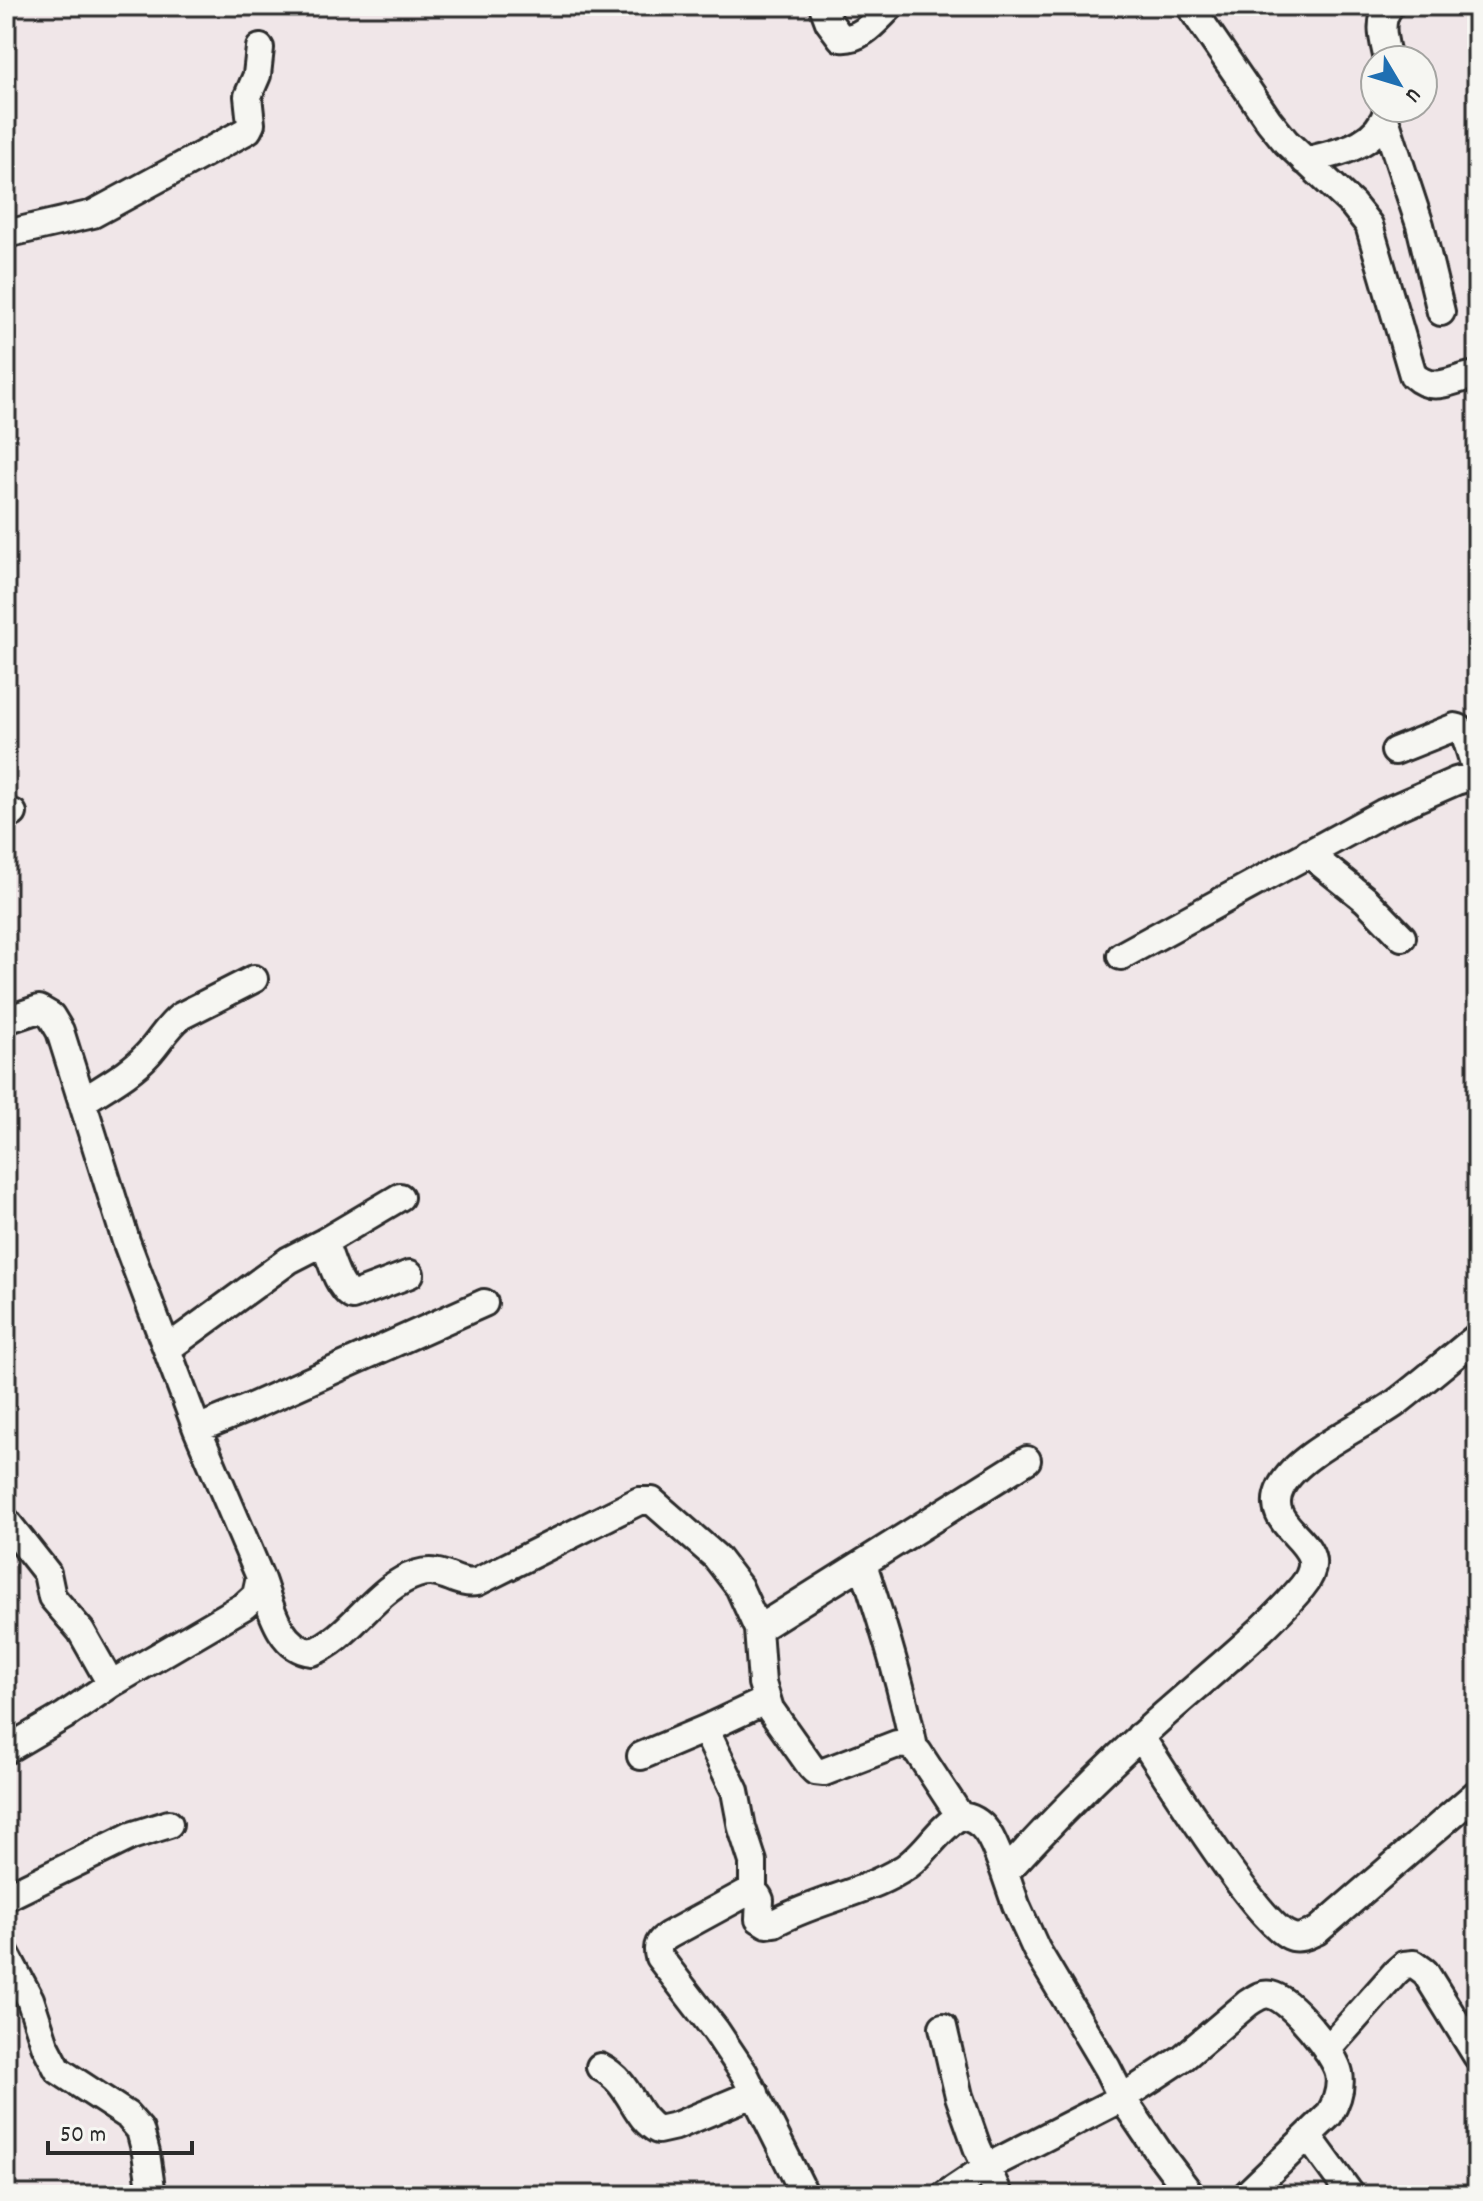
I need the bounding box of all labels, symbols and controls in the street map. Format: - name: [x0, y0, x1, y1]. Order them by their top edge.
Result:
- north arrow: [1359, 44, 1439, 124]
- text: U: [1397, 80, 1427, 108]
- scale bar: [48, 2105, 192, 2155]
- text: 50 m: [60, 2119, 106, 2153]

